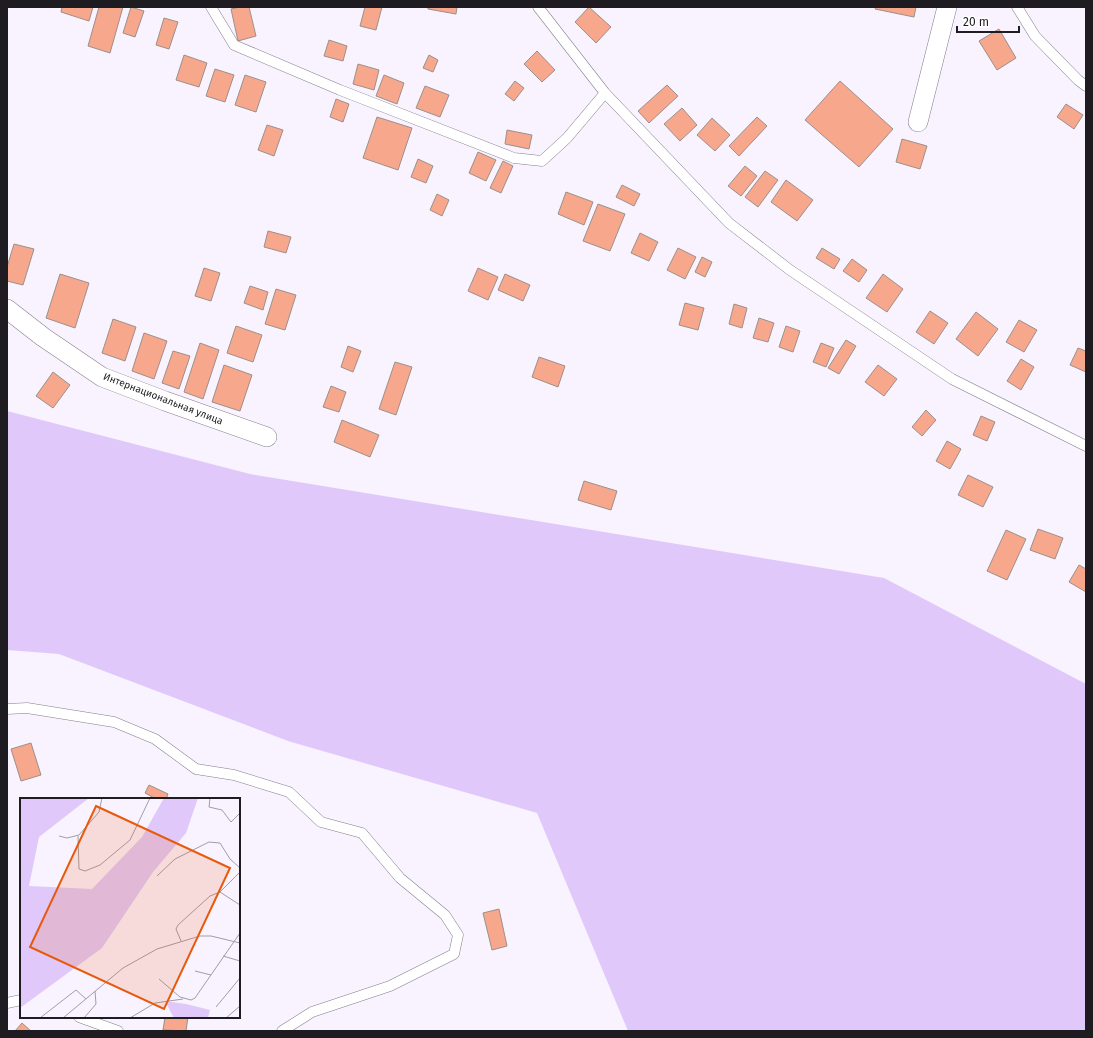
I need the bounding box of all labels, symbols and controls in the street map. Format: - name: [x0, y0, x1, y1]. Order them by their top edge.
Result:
- scale bar: [957, 8, 1019, 34]
- text: 20 m: [963, 15, 989, 29]
- street label: Интернациональная улица: [101, 371, 225, 427]
- inset map: [20, 798, 240, 1018]

